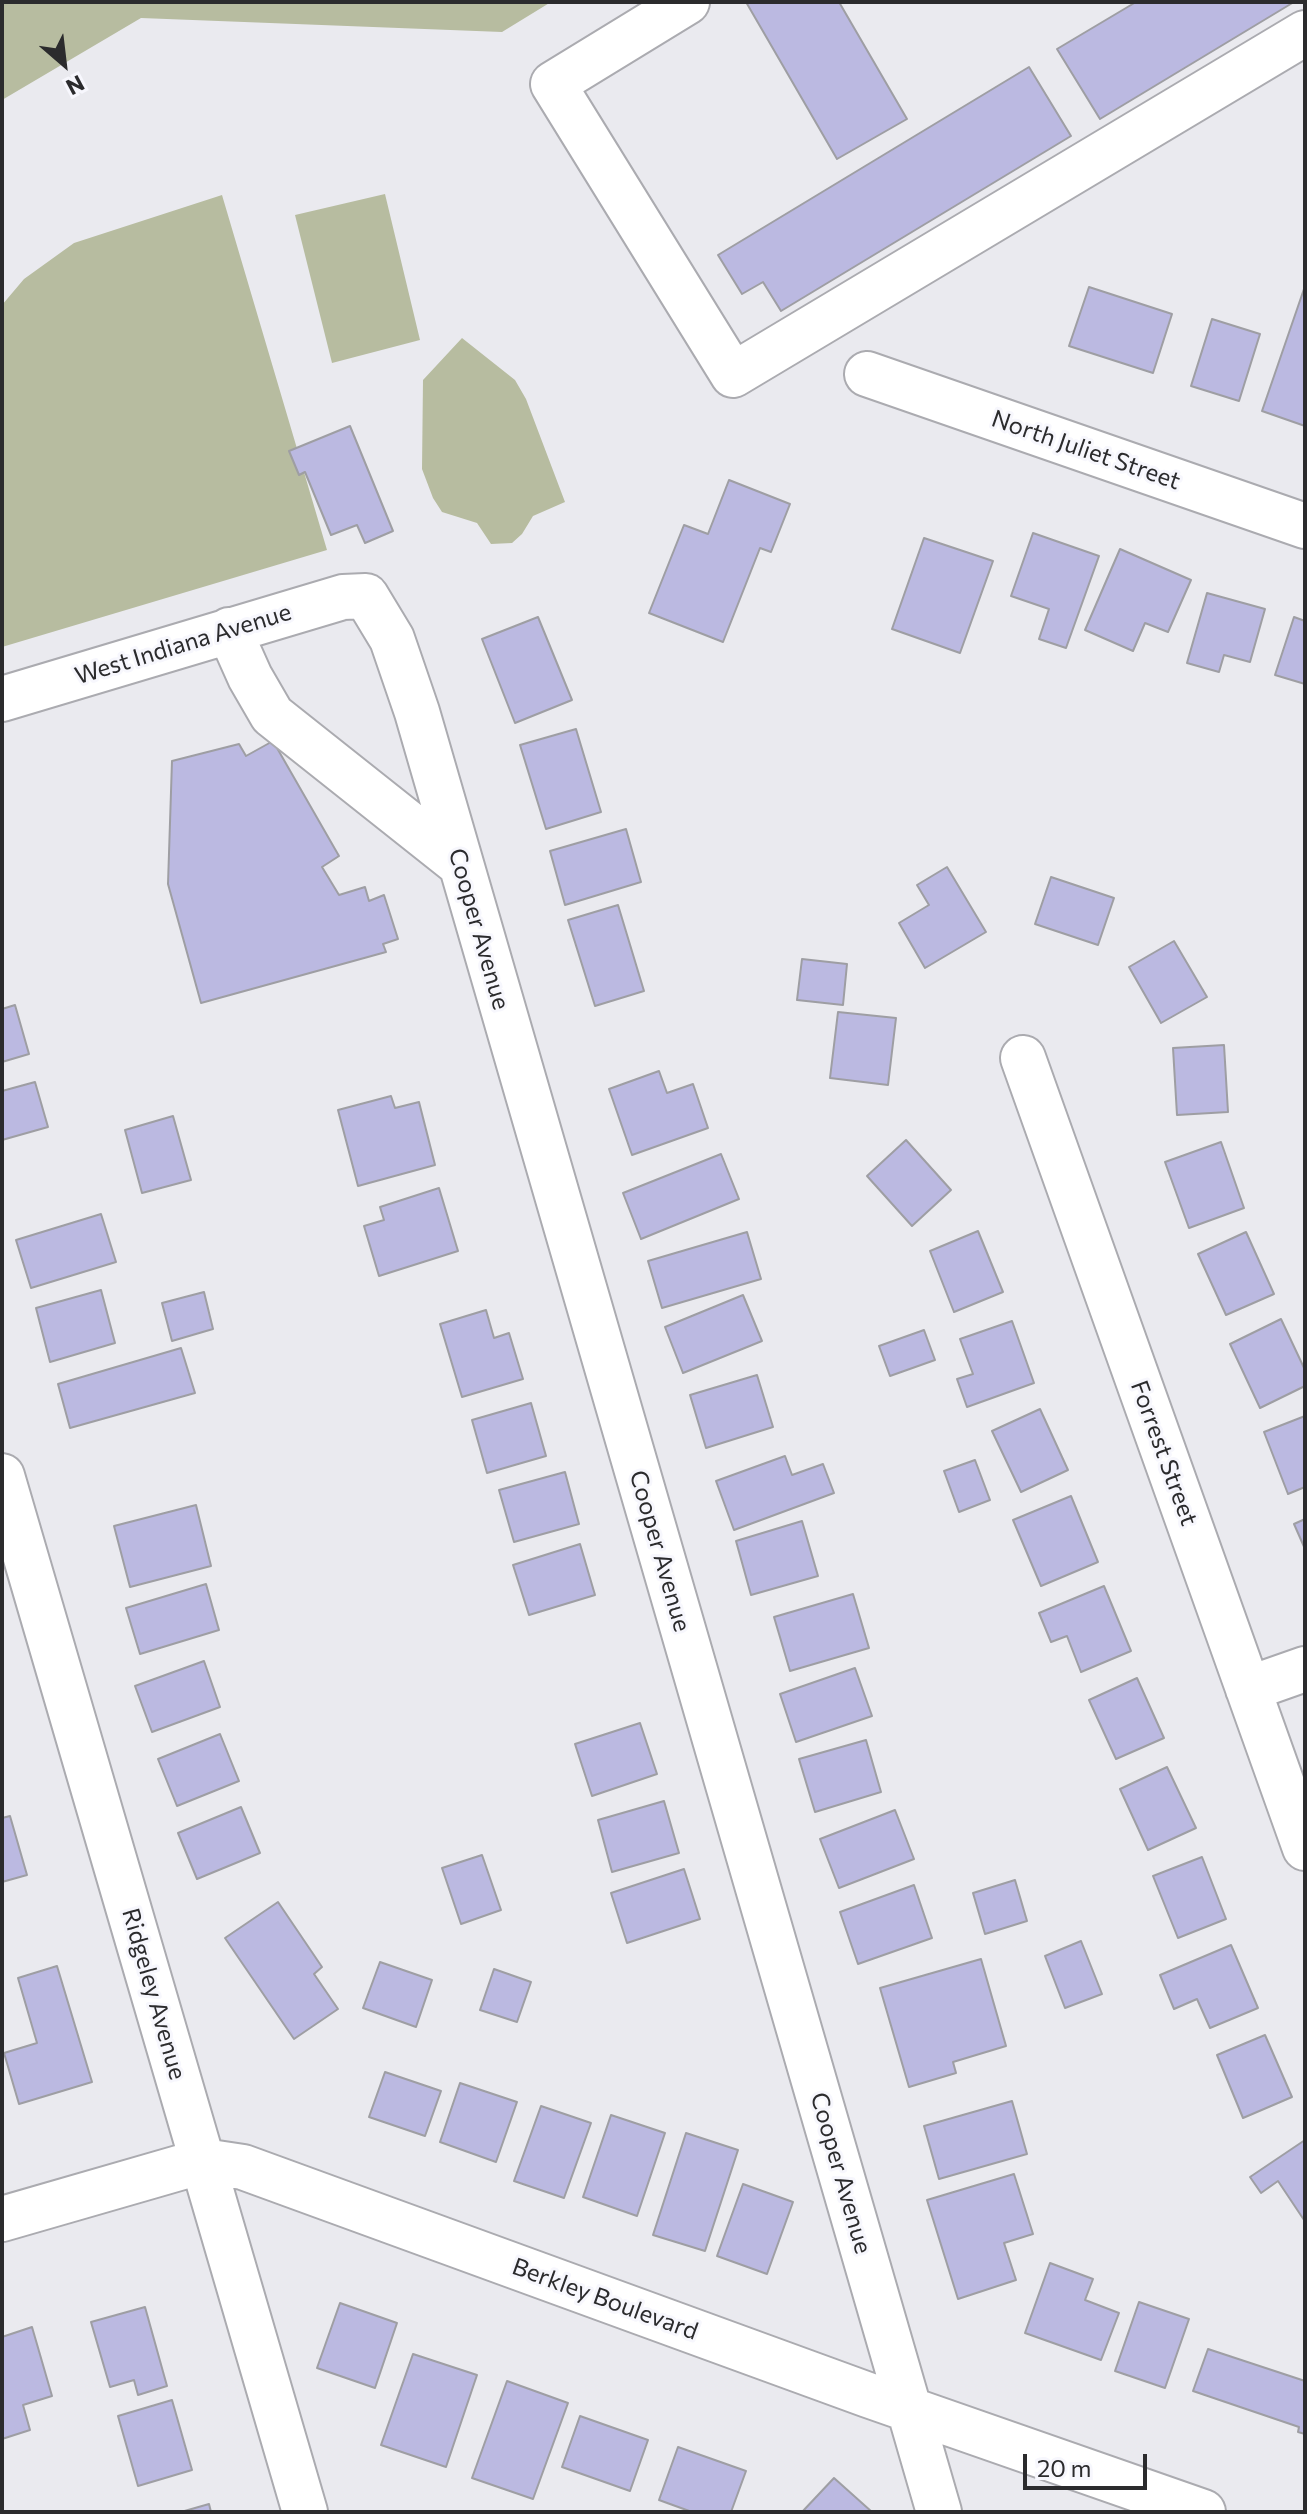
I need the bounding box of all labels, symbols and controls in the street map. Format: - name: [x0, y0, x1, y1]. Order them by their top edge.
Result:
- north arrow: [24, 24, 104, 104]
- text: N: [62, 70, 89, 101]
- street label: North Juliet Street: [988, 404, 1184, 496]
- street label: West Indiana Avenue: [71, 597, 295, 691]
- street label: Cooper Avenue: [442, 845, 516, 1013]
- street label: Forrest Street: [1124, 1377, 1204, 1529]
- street label: Cooper Avenue: [623, 1467, 697, 1635]
- street label: Ridgeley Avenue: [116, 1905, 192, 2083]
- street label: Cooper Avenue: [804, 2089, 878, 2257]
- street label: Berkley Boulevard: [508, 2252, 702, 2346]
- scale bar: [1027, 2438, 1151, 2488]
- text: 20 m: [1037, 2453, 1091, 2482]

